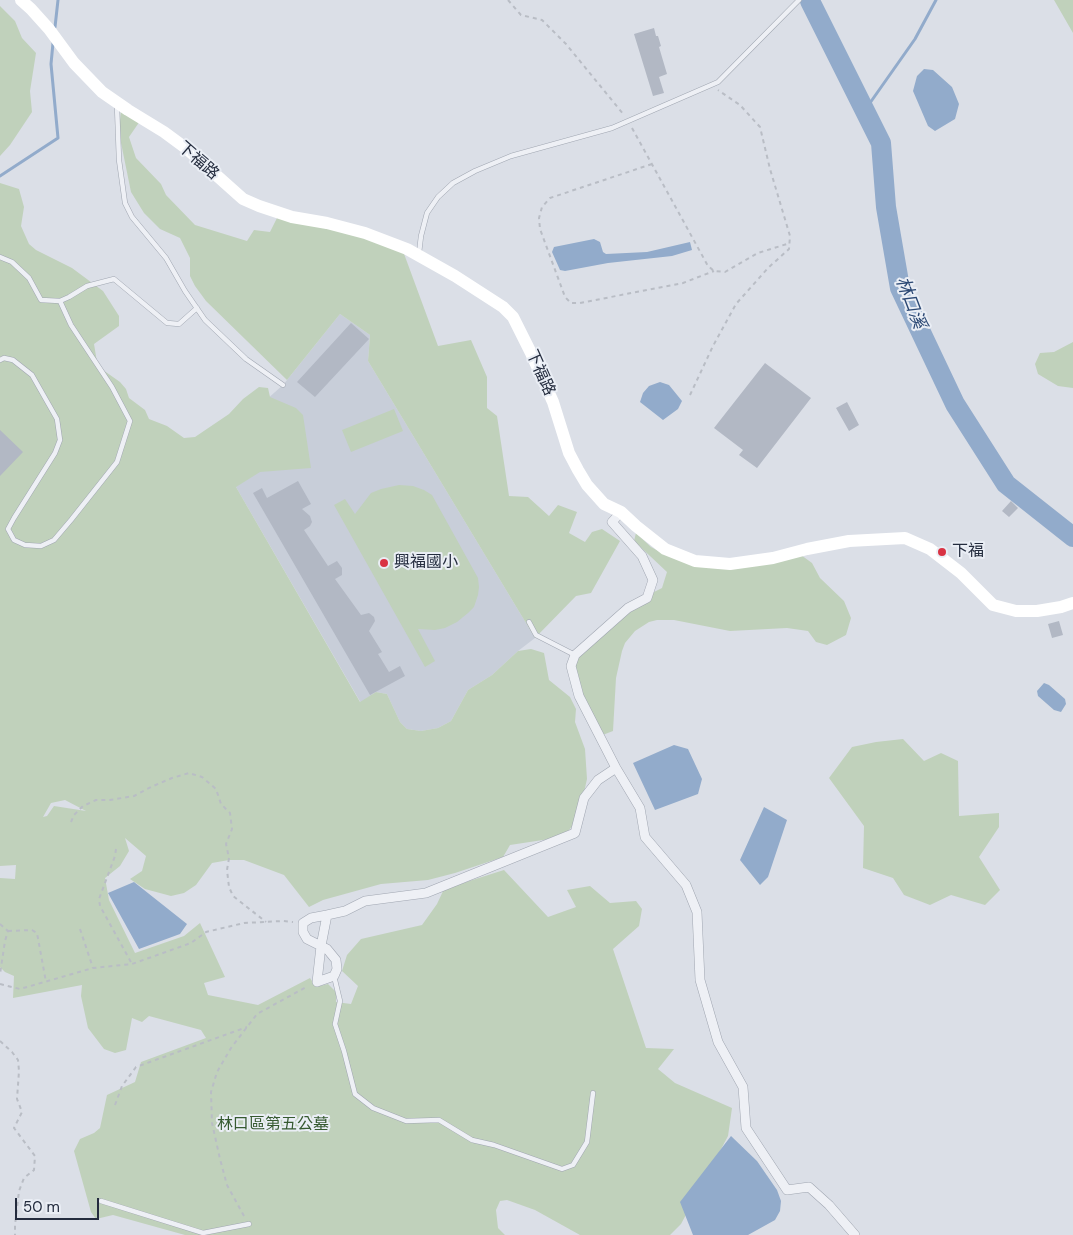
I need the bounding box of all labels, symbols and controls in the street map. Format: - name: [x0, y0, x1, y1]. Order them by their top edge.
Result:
- street label: 下福路: [174, 138, 222, 184]
- water label: 林口溪: [890, 274, 930, 332]
- street label: 下福路: [521, 347, 559, 399]
- place label: 下福: [952, 542, 984, 562]
- marker: 下福: [936, 546, 948, 558]
- place label: 興福國小: [394, 553, 458, 573]
- marker: 興福國小: [378, 557, 390, 569]
- park label: 林口區第五公墓: [217, 1115, 329, 1135]
- scale bar: [18, 1188, 101, 1220]
- text: 50 m: [23, 1197, 60, 1217]

